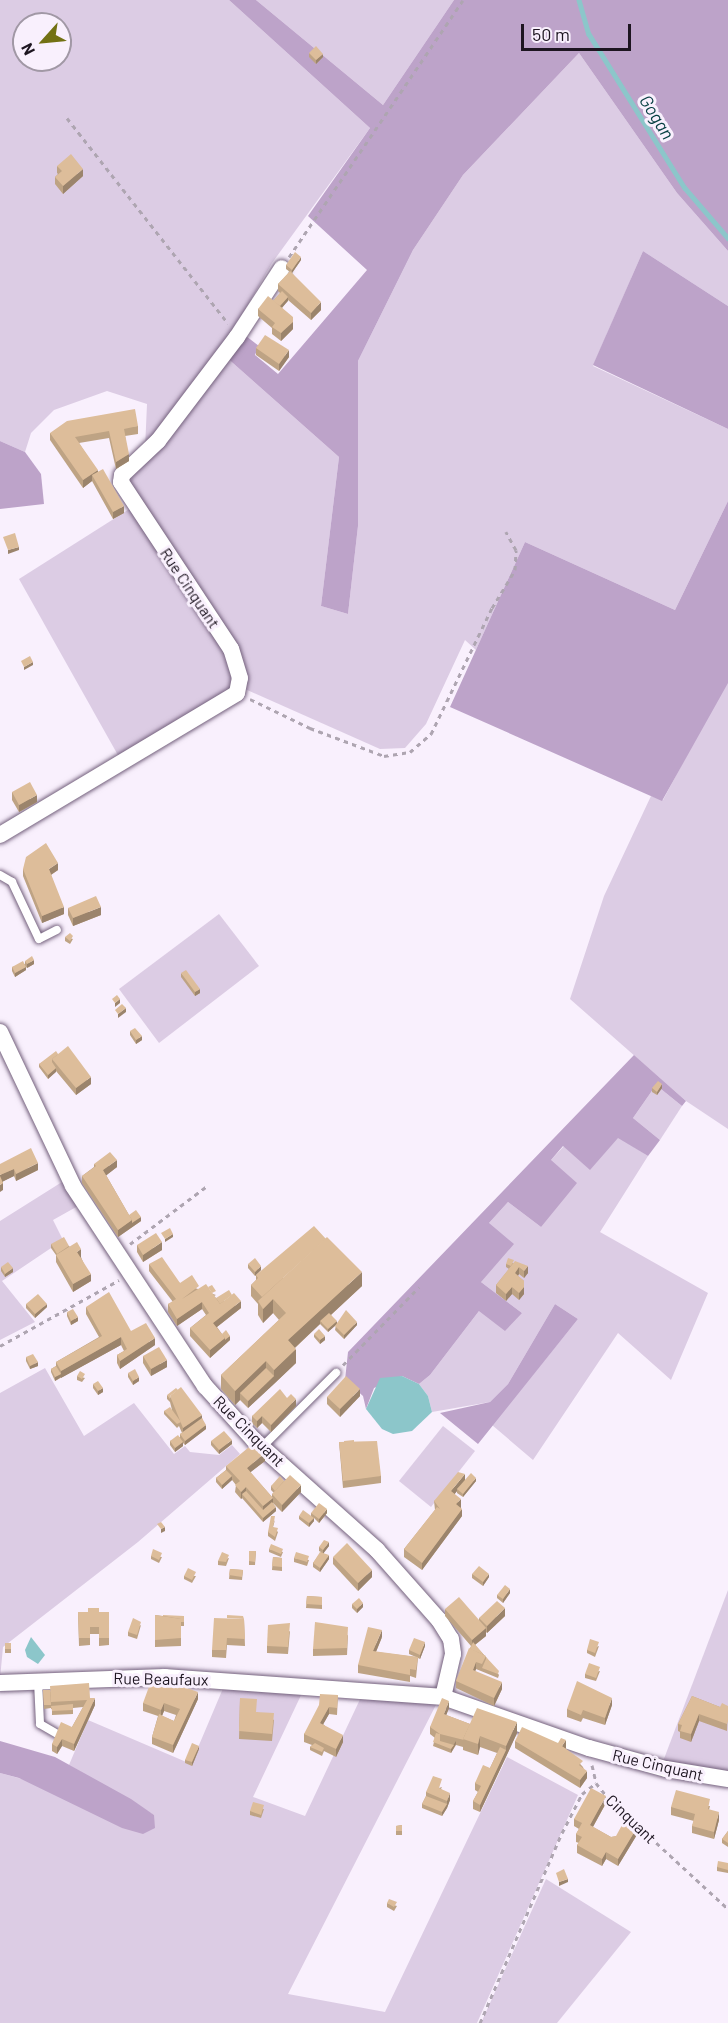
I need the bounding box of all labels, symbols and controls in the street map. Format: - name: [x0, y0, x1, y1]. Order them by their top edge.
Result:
- north arrow: [12, 12, 72, 72]
- scale bar: [524, 12, 634, 50]
- text: 50 m: [532, 23, 570, 45]
- text: N: [16, 40, 38, 59]
- water label: Gogan: [635, 91, 679, 143]
- street label: Rue Cinquant: [156, 544, 224, 632]
- street label: Rue Cinquant: [209, 1391, 289, 1471]
- street label: Rue Beaufaux: [113, 1669, 209, 1689]
- street label: Rue Cinquant: [611, 1745, 705, 1785]
- street label: Cinquant: [602, 1790, 660, 1848]

